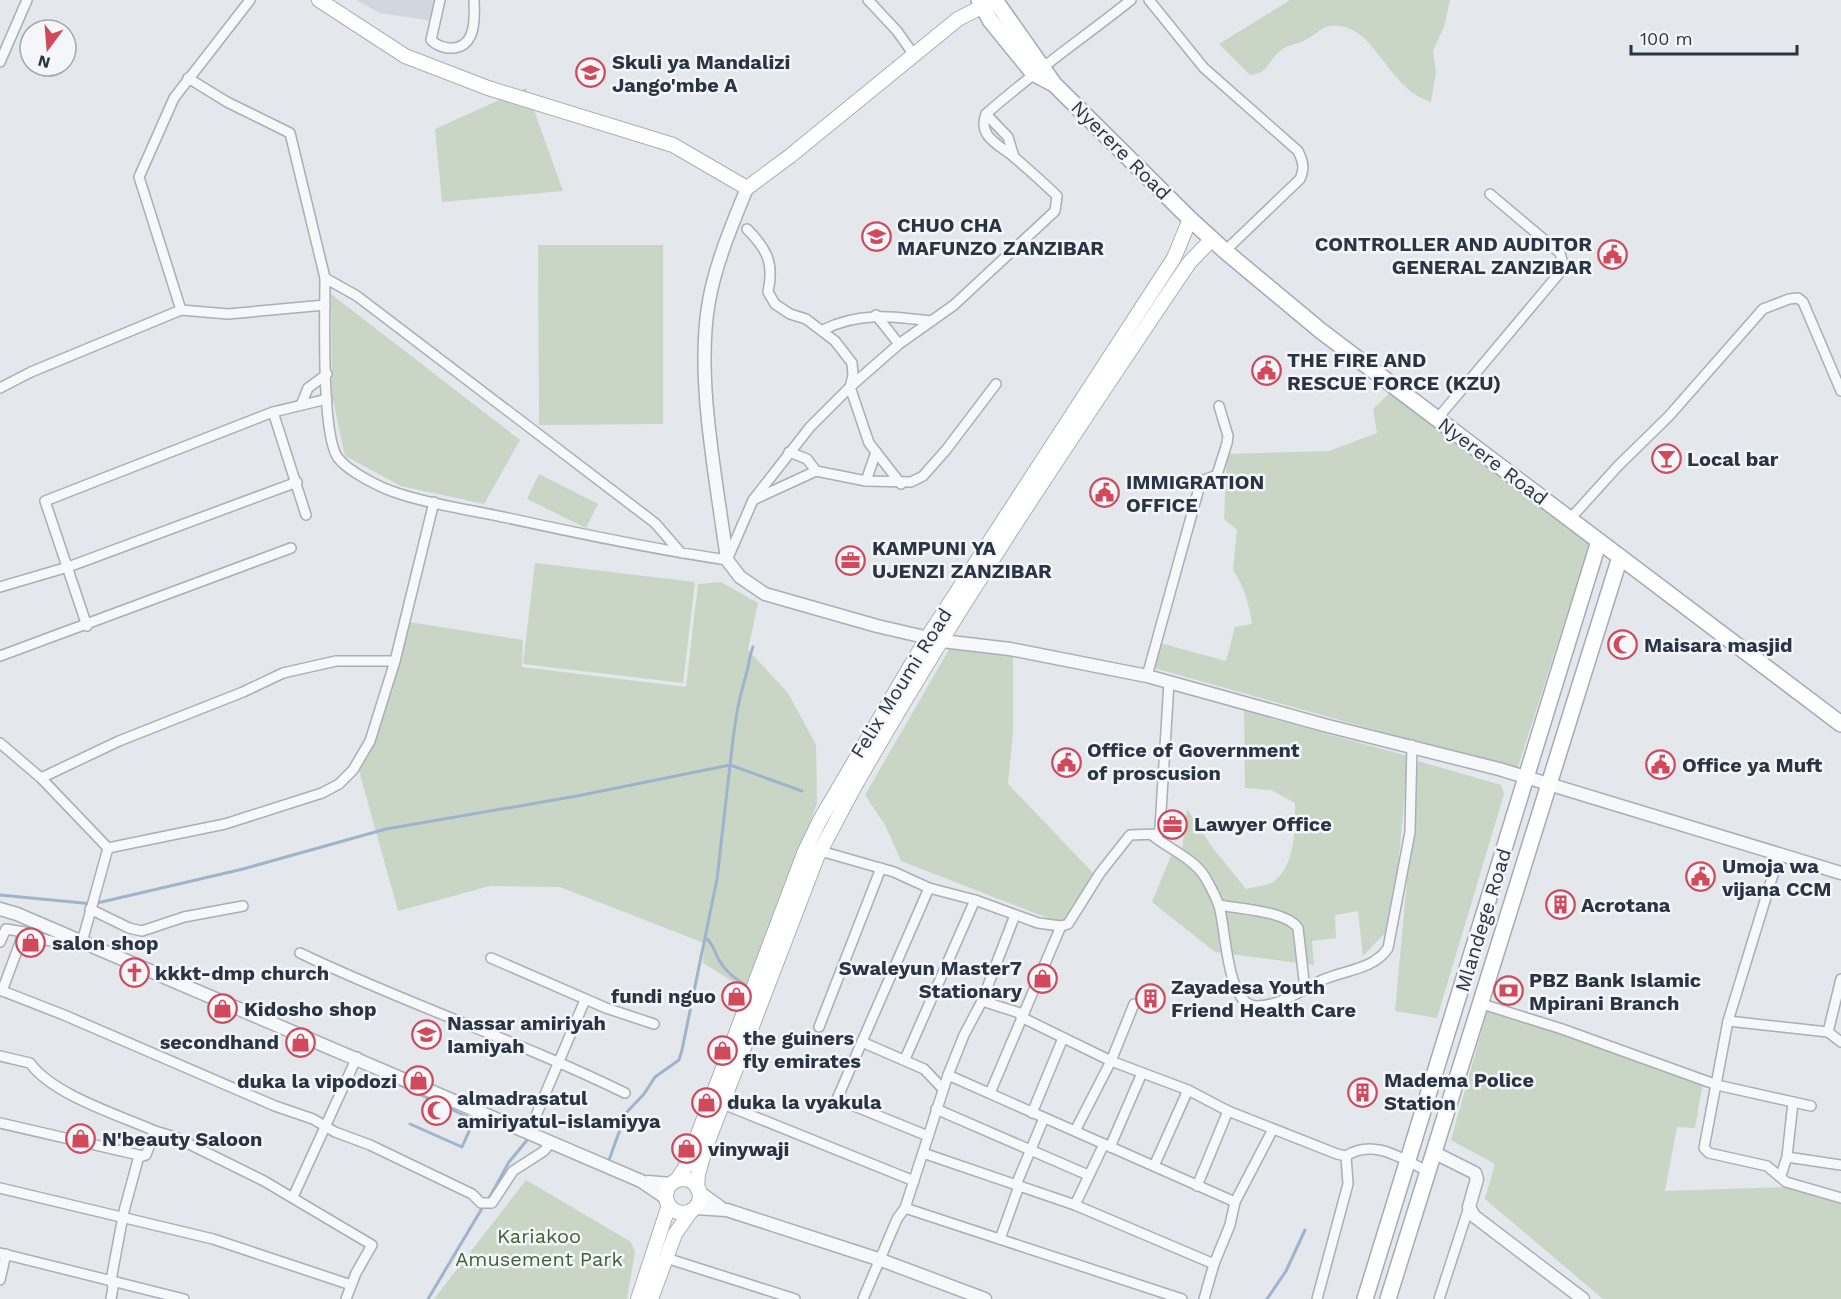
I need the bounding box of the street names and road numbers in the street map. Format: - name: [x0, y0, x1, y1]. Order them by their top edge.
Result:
- street label: Nyerere Road: [1066, 95, 1176, 205]
- street label: Nyerere Road: [1433, 412, 1553, 510]
- street label: Felix Moumi Road: [845, 604, 957, 762]
- street label: Mlandege Road: [1450, 845, 1516, 995]

